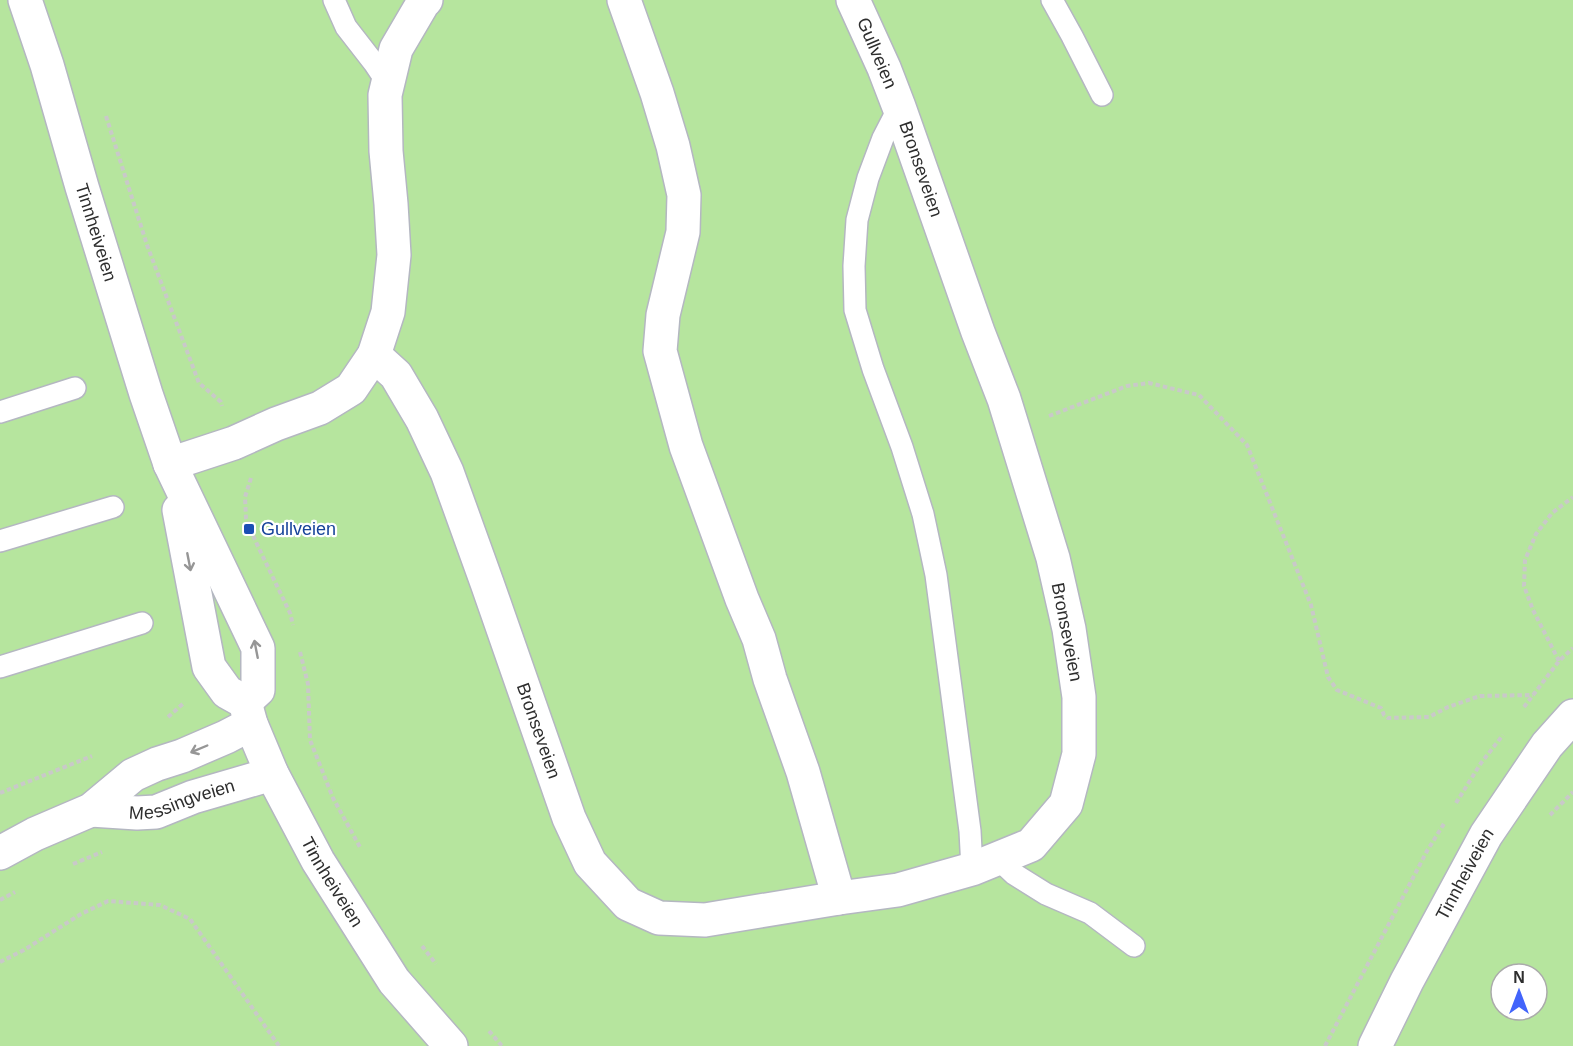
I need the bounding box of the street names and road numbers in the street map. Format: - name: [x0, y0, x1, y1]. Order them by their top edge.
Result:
- street label: Gullveien: [853, 15, 901, 91]
- street label: Bronseveien: [895, 118, 947, 220]
- street label: Tinnheiveien: [71, 181, 121, 284]
- street label: Bronseveien: [1048, 581, 1086, 683]
- street label: Bronseveien: [513, 680, 565, 781]
- street label: Messingveien: [128, 775, 237, 823]
- street label: Tinnheiveien: [1432, 824, 1498, 923]
- street label: Tinnheiveien: [297, 834, 367, 931]

